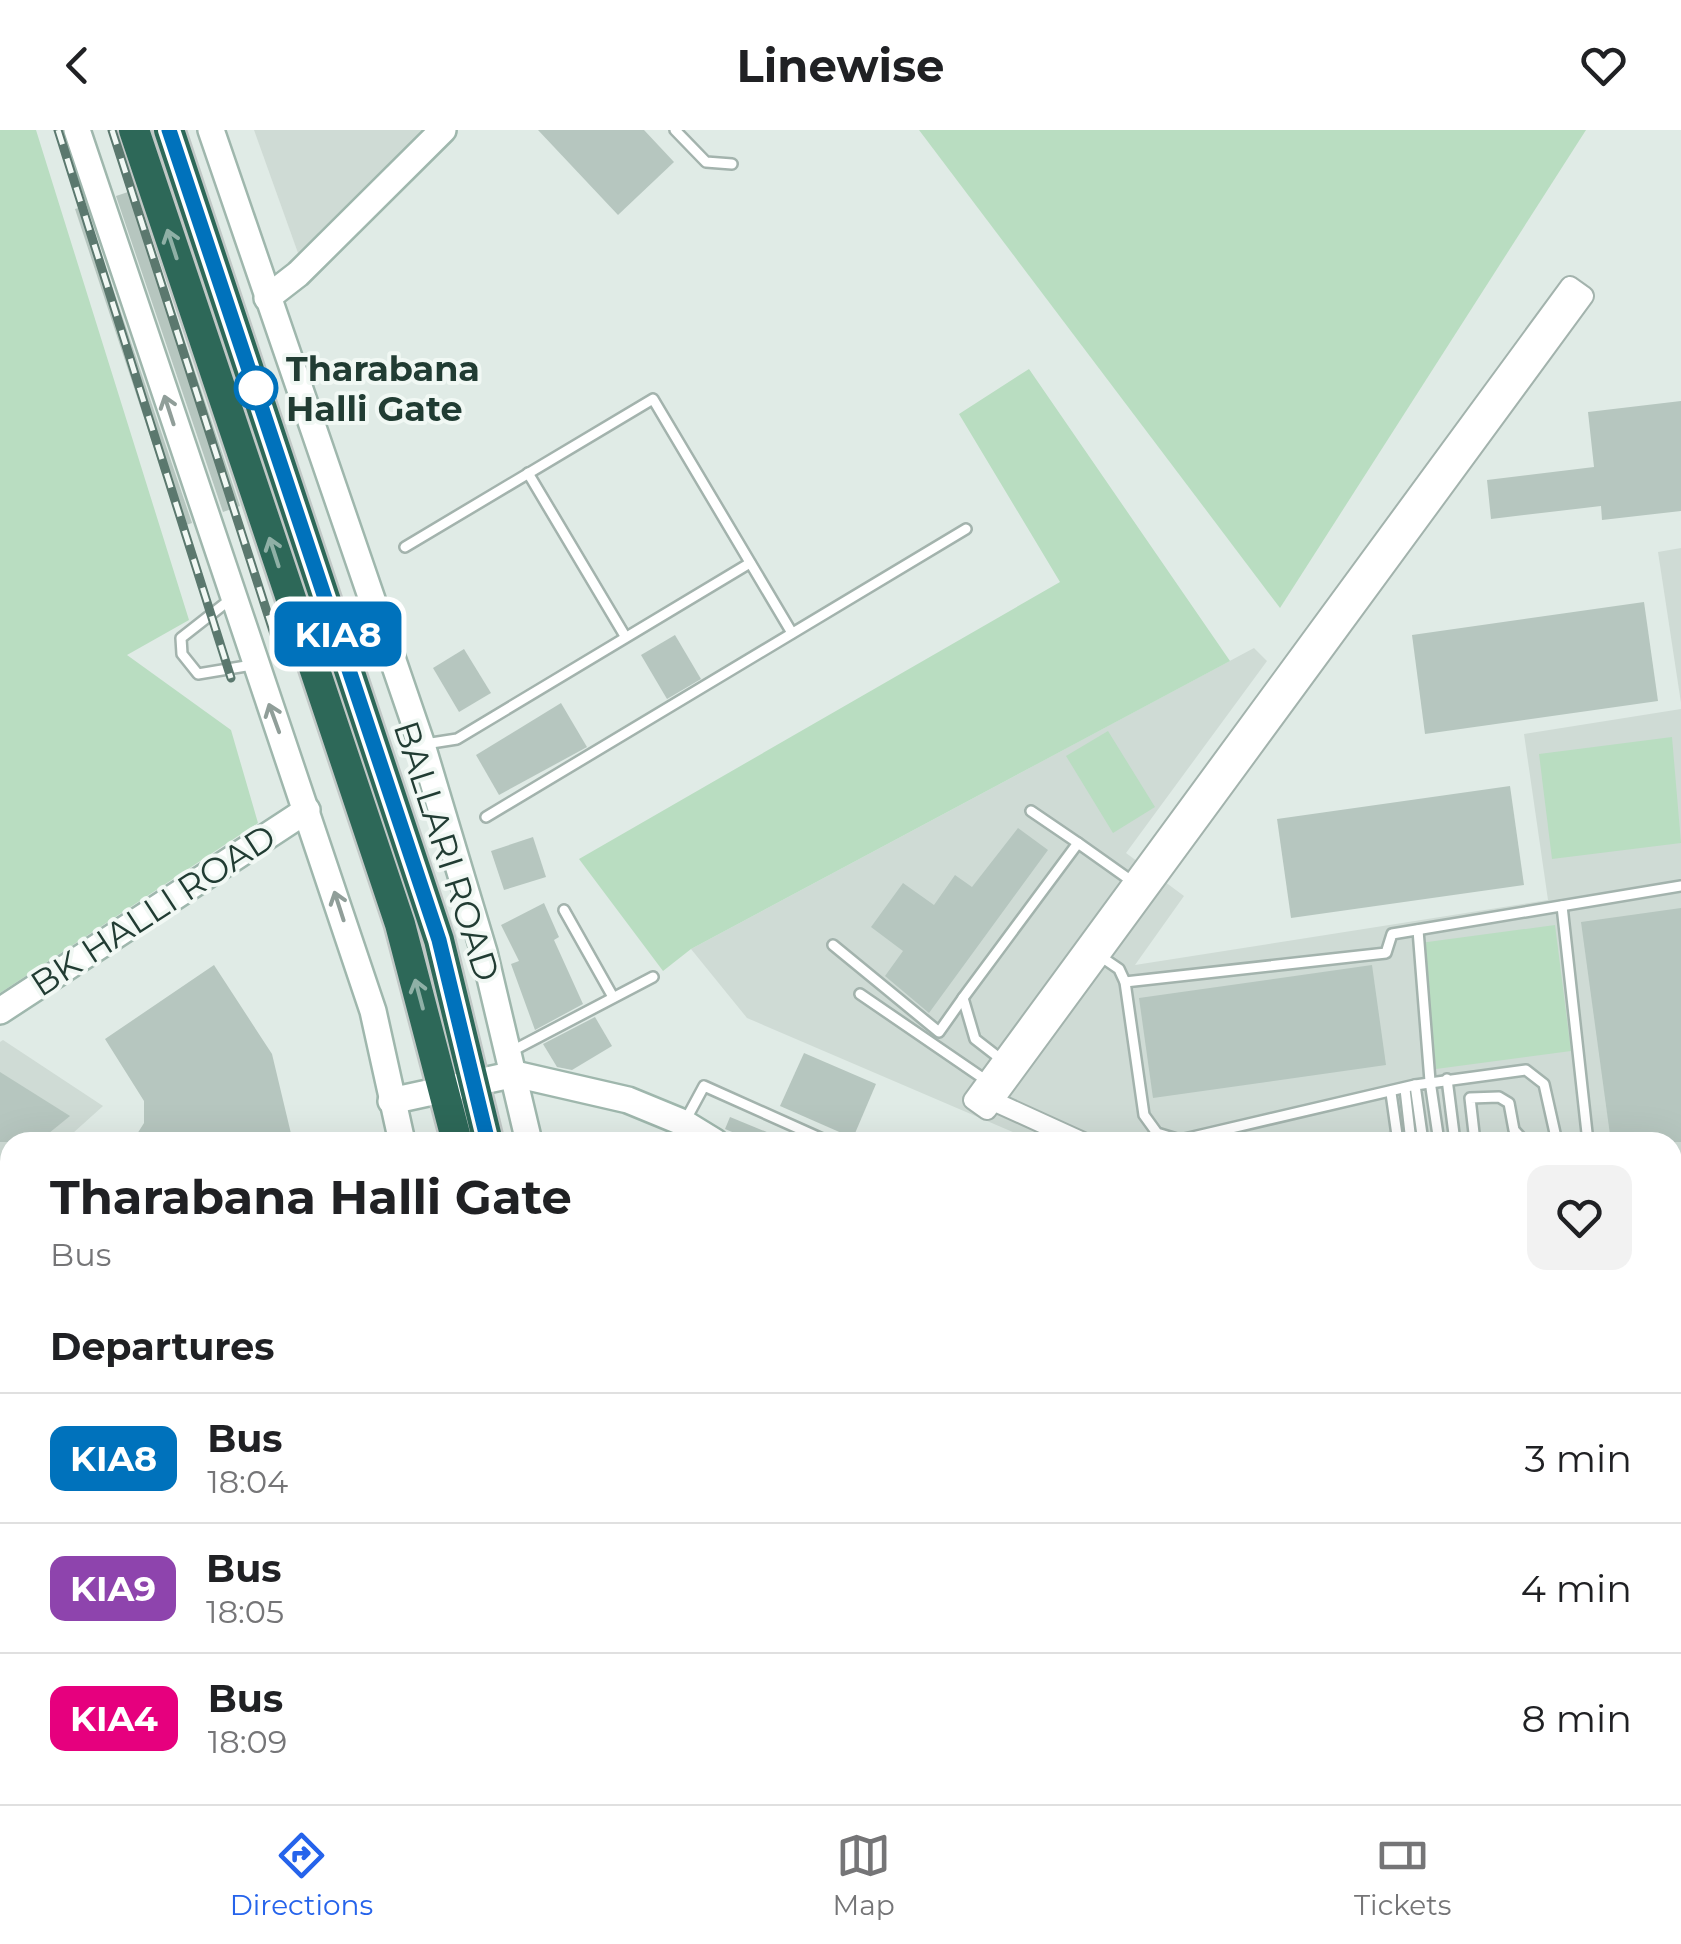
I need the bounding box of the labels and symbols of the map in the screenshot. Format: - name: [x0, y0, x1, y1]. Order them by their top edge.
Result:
- one-way arrow: [161, 228, 179, 260]
- place label: Tharabana Halli Gate: [286, 347, 480, 430]
- marker: Tharabana Halli Gate: [235, 367, 277, 409]
- one-way arrow: [158, 395, 176, 427]
- one-way arrow: [263, 537, 281, 568]
- line badge: KIA8: [268, 602, 408, 666]
- one-way arrow: [264, 703, 282, 734]
- street label: BALLARI ROAD: [385, 715, 509, 987]
- street label: BK HALLI ROAD: [22, 815, 284, 1005]
- one-way arrow: [328, 890, 346, 922]
- one-way arrow: [409, 979, 427, 1010]

